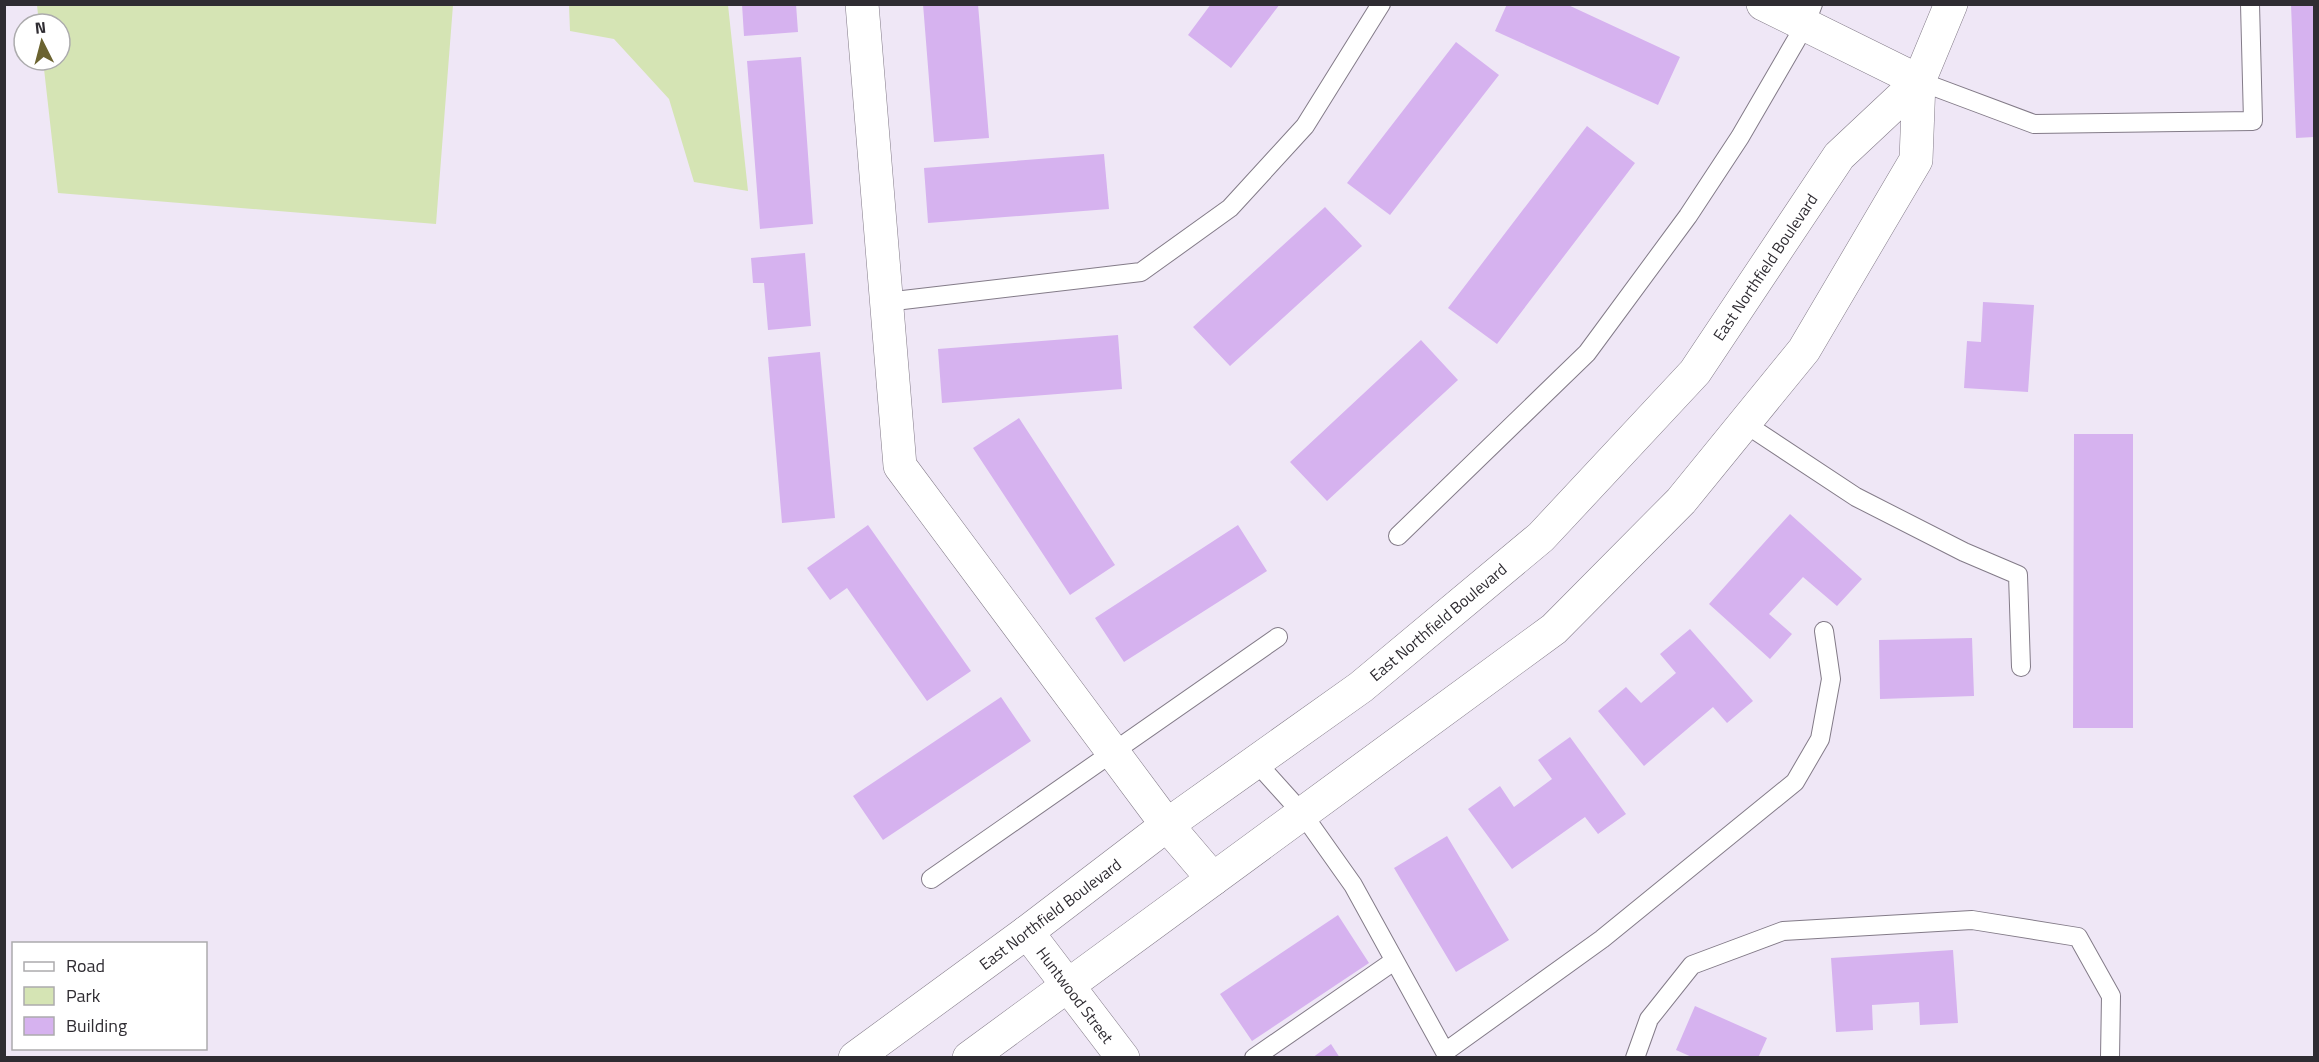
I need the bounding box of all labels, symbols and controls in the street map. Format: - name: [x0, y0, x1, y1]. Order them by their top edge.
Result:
- north arrow: [12, 12, 72, 72]
- text: N: [34, 15, 47, 40]
- street label: East Northfield Boulevard: [1707, 189, 1823, 345]
- street label: East Northfield Boulevard: [1364, 557, 1512, 687]
- street label: East Northfield Boulevard: [974, 852, 1126, 976]
- legend: [12, 942, 207, 1050]
- street label: Huntwood Street: [1031, 942, 1120, 1049]
- text: Road: [66, 952, 105, 979]
- text: Park: [66, 982, 101, 1009]
- text: Building: [66, 1012, 127, 1039]

